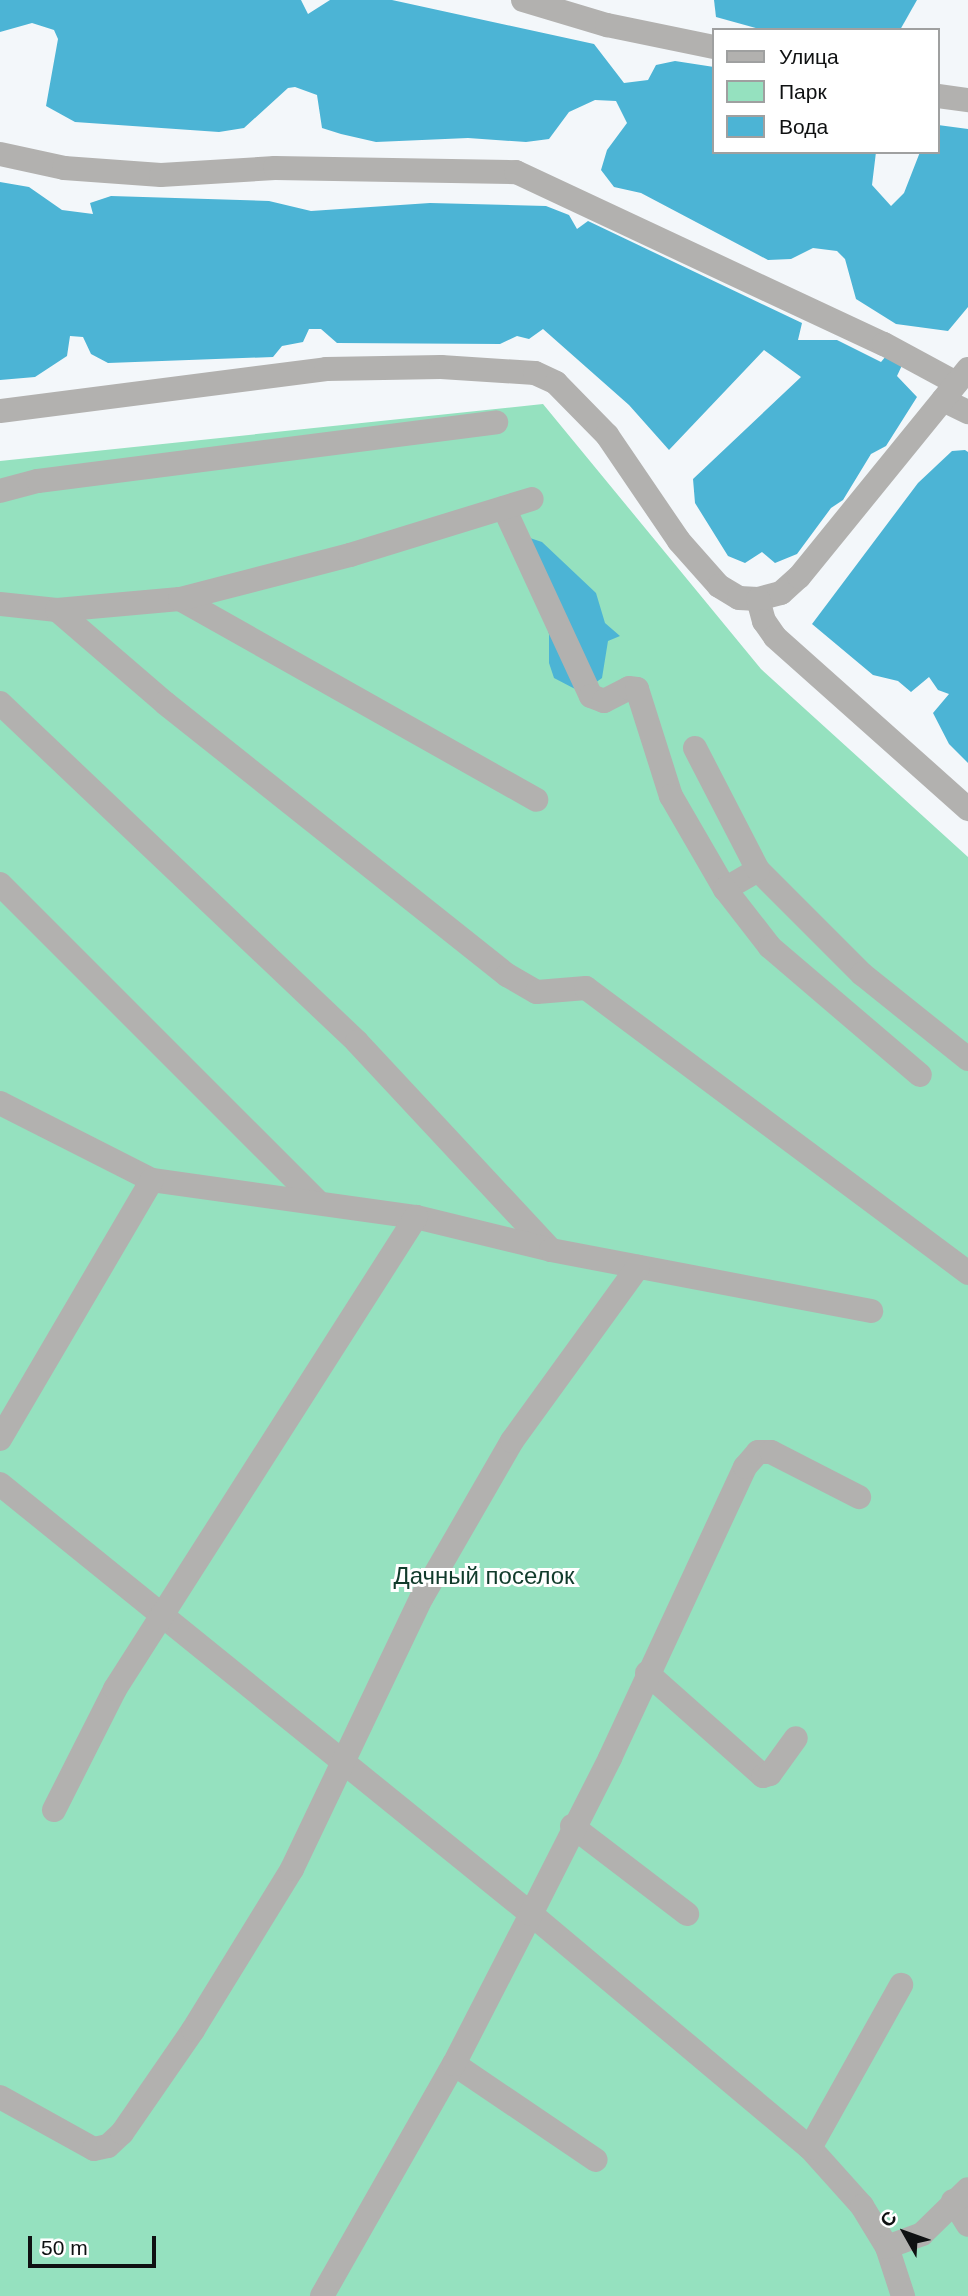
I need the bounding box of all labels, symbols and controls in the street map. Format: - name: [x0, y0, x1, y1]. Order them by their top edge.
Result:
- legend: [712, 28, 940, 154]
- text: Улица: [779, 45, 839, 68]
- text: Парк: [779, 80, 827, 103]
- text: Вода: [779, 115, 828, 138]
- park label: Дачный поселок: [393, 1562, 575, 1590]
- north arrow: [870, 2198, 940, 2268]
- text: С: [876, 2207, 901, 2231]
- scale bar: [32, 2222, 159, 2266]
- text: 50 m: [41, 2236, 88, 2259]

